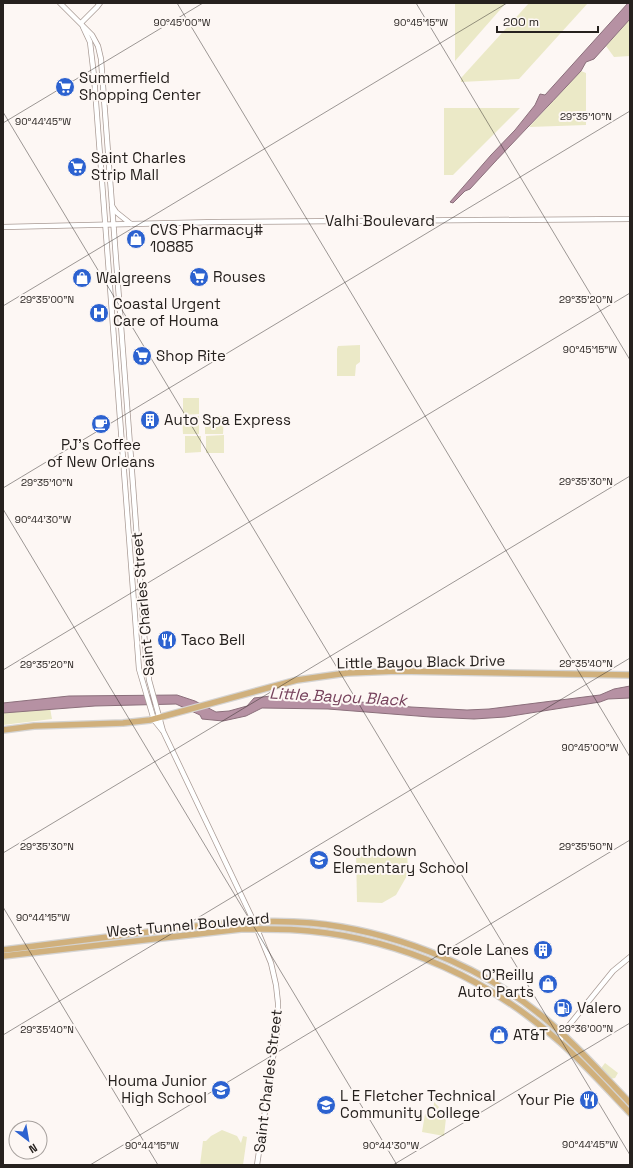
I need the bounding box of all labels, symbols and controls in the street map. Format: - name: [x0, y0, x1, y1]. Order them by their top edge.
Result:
- scale bar: [497, 8, 598, 34]
- text: 200 m: [503, 14, 539, 30]
- text: 90°45'00"W: [154, 16, 211, 29]
- text: 90°45'15"W: [394, 16, 448, 29]
- place label: Summerfield Shopping Center: [79, 68, 201, 104]
- supermarket icon: Summerfield Shopping Center: [54, 76, 76, 98]
- text: 29°35'10"N: [560, 110, 612, 123]
- text: 90°44'45"W: [15, 115, 71, 128]
- place label: Saint Charles Strip Mall: [91, 148, 186, 184]
- supermarket icon: Saint Charles Strip Mall: [66, 156, 88, 178]
- street label: Valhi Boulevard: [325, 211, 435, 230]
- place label: CVS Pharmacy# 10885: [150, 220, 263, 256]
- shop icon: CVS Pharmacy# 10885: [125, 228, 147, 250]
- supermarket icon: Rouses: [188, 266, 210, 288]
- shop icon: Walgreens: [71, 267, 93, 289]
- place label: Rouses: [213, 267, 266, 286]
- place label: Walgreens: [96, 268, 171, 287]
- text: 29°35'00"N: [20, 293, 74, 306]
- text: 29°35'20"N: [559, 293, 613, 306]
- place label: Coastal Urgent Care of Houma: [113, 294, 221, 330]
- hospital icon: Coastal Urgent Care of Houma: [88, 302, 110, 324]
- text: 90°45'15"W: [563, 343, 617, 356]
- supermarket icon: Shop Rite: [131, 345, 153, 367]
- place label: Shop Rite: [156, 346, 226, 365]
- building icon: Auto Spa Express: [139, 409, 161, 431]
- place label: Auto Spa Express: [164, 410, 291, 429]
- cafe icon: PJ's Coffee of New Orleans: [90, 413, 112, 435]
- place label: PJ's Coffee of New Orleans: [47, 435, 155, 471]
- text: 29°35'30"N: [559, 475, 613, 488]
- text: 29°35'10"N: [21, 476, 73, 489]
- text: 90°44'30"W: [15, 513, 71, 526]
- street label: Saint Charles Street: [127, 531, 158, 677]
- restaurant icon: Taco Bell: [156, 629, 178, 651]
- place label: Taco Bell: [181, 630, 245, 649]
- street label: Little Bayou Black Drive: [336, 651, 506, 672]
- text: 29°35'40"N: [559, 657, 613, 670]
- text: 29°35'20"N: [20, 658, 74, 671]
- water label: Little Bayou Black: [269, 682, 410, 711]
- text: 90°45'00"W: [562, 741, 619, 754]
- text: 29°35'30"N: [20, 840, 74, 853]
- text: 29°35'50"N: [559, 840, 613, 853]
- place label: Southdown Elementary School: [333, 841, 469, 877]
- school or university icon: Southdown Elementary School: [308, 849, 330, 871]
- street label: West Tunnel Boulevard: [106, 908, 270, 941]
- text: 90°44'15"W: [16, 911, 70, 924]
- building icon: Creole Lanes: [532, 939, 554, 961]
- place label: Creole Lanes: [437, 940, 529, 959]
- place label: O'Reilly Auto Parts: [458, 965, 534, 1001]
- shop icon: O'Reilly Auto Parts: [537, 973, 559, 995]
- fuel station icon: Valero: [552, 997, 574, 1019]
- place label: Valero: [577, 998, 622, 1017]
- street label: Saint Charles Street: [249, 1008, 286, 1154]
- text: 29°36'00"N: [559, 1022, 613, 1035]
- text: 29°35'40"N: [20, 1023, 74, 1036]
- shop icon: AT&T: [488, 1024, 510, 1046]
- place label: AT&T: [513, 1025, 548, 1044]
- place label: Houma Junior High School: [108, 1071, 207, 1107]
- school or university icon: Houma Junior High School: [210, 1079, 232, 1101]
- place label: L E Fletcher Technical Community College: [340, 1086, 496, 1122]
- restaurant icon: Your Pie: [578, 1089, 600, 1111]
- place label: Your Pie: [518, 1090, 575, 1109]
- school or university icon: L E Fletcher Technical Community College: [315, 1094, 337, 1116]
- north arrow: [8, 1120, 48, 1160]
- text: 90°44'45"W: [562, 1138, 618, 1151]
- text: 90°44'15"W: [125, 1139, 179, 1152]
- text: 90°44'30"W: [363, 1139, 419, 1152]
- text: N: [26, 1141, 40, 1156]

